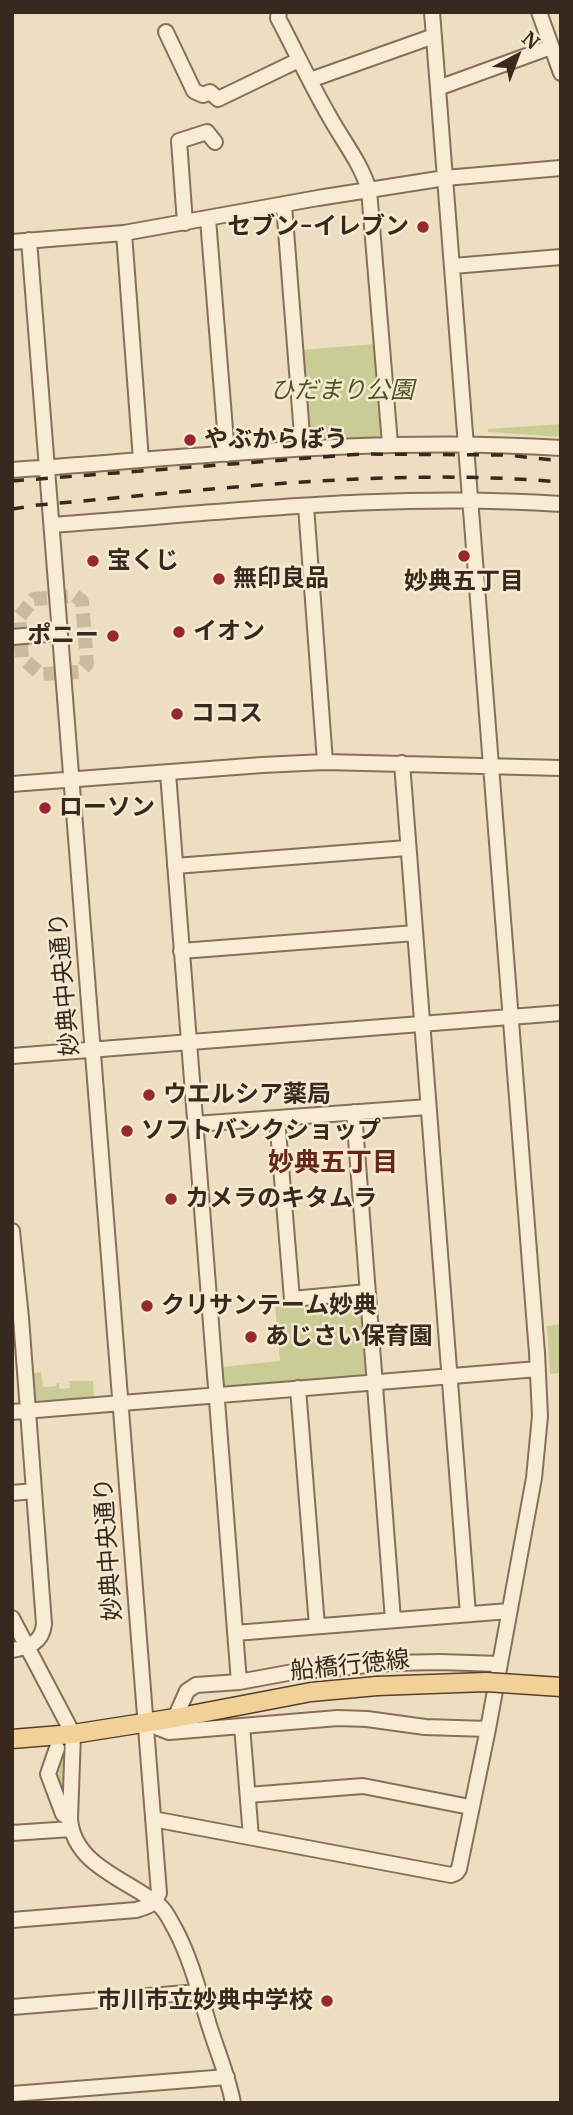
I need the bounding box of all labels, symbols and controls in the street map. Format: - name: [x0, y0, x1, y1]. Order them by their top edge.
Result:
- north arrow: [482, 21, 552, 91]
- text: N: [517, 26, 544, 54]
- place label: セブン-イレブン: [227, 213, 409, 241]
- marker: セブン-イレブン: [415, 219, 431, 235]
- park label: ひだまり公園: [270, 377, 414, 405]
- place label: やぶからぼう: [204, 426, 348, 454]
- marker: やぶからぼう: [182, 432, 198, 448]
- place label: 宝くじ: [107, 547, 179, 575]
- marker: 妙典五丁目: [456, 548, 472, 564]
- marker: 宝くじ: [85, 553, 101, 569]
- place label: 無印良品: [233, 565, 329, 593]
- place label: 妙典五丁目: [404, 568, 524, 596]
- marker: 無印良品: [211, 571, 227, 587]
- place label: イオン: [193, 618, 265, 646]
- place label: ポニー: [27, 622, 99, 650]
- marker: イオン: [171, 624, 187, 640]
- marker: ポニー: [105, 628, 121, 644]
- place label: ココス: [191, 700, 263, 728]
- marker: ココス: [169, 706, 185, 722]
- place label: ローソン: [59, 794, 155, 822]
- marker: ローソン: [37, 800, 53, 816]
- street label: 妙典中央通り: [44, 911, 86, 1057]
- place label: ウエルシア薬局: [163, 1081, 331, 1109]
- marker: ウエルシア薬局: [141, 1087, 157, 1103]
- place label: ソフトバンクショップ: [141, 1117, 381, 1145]
- marker: ソフトバンクショップ: [119, 1123, 135, 1139]
- district label: 妙典五丁目: [268, 1148, 398, 1180]
- place label: カメラのキタムラ: [185, 1185, 377, 1213]
- marker: カメラのキタムラ: [163, 1191, 179, 1207]
- place label: クリサンテーム妙典: [161, 1292, 377, 1320]
- marker: クリサンテーム妙典: [139, 1298, 155, 1314]
- place label: あじさい保育園: [265, 1323, 433, 1351]
- marker: あじさい保育園: [243, 1329, 259, 1345]
- street label: 妙典中央通り: [90, 1476, 128, 1622]
- street label: 船橋行徳線: [289, 1645, 411, 1687]
- place label: 市川市立妙典中学校: [97, 1987, 313, 2015]
- marker: 市川市立妙典中学校: [319, 1993, 335, 2009]

